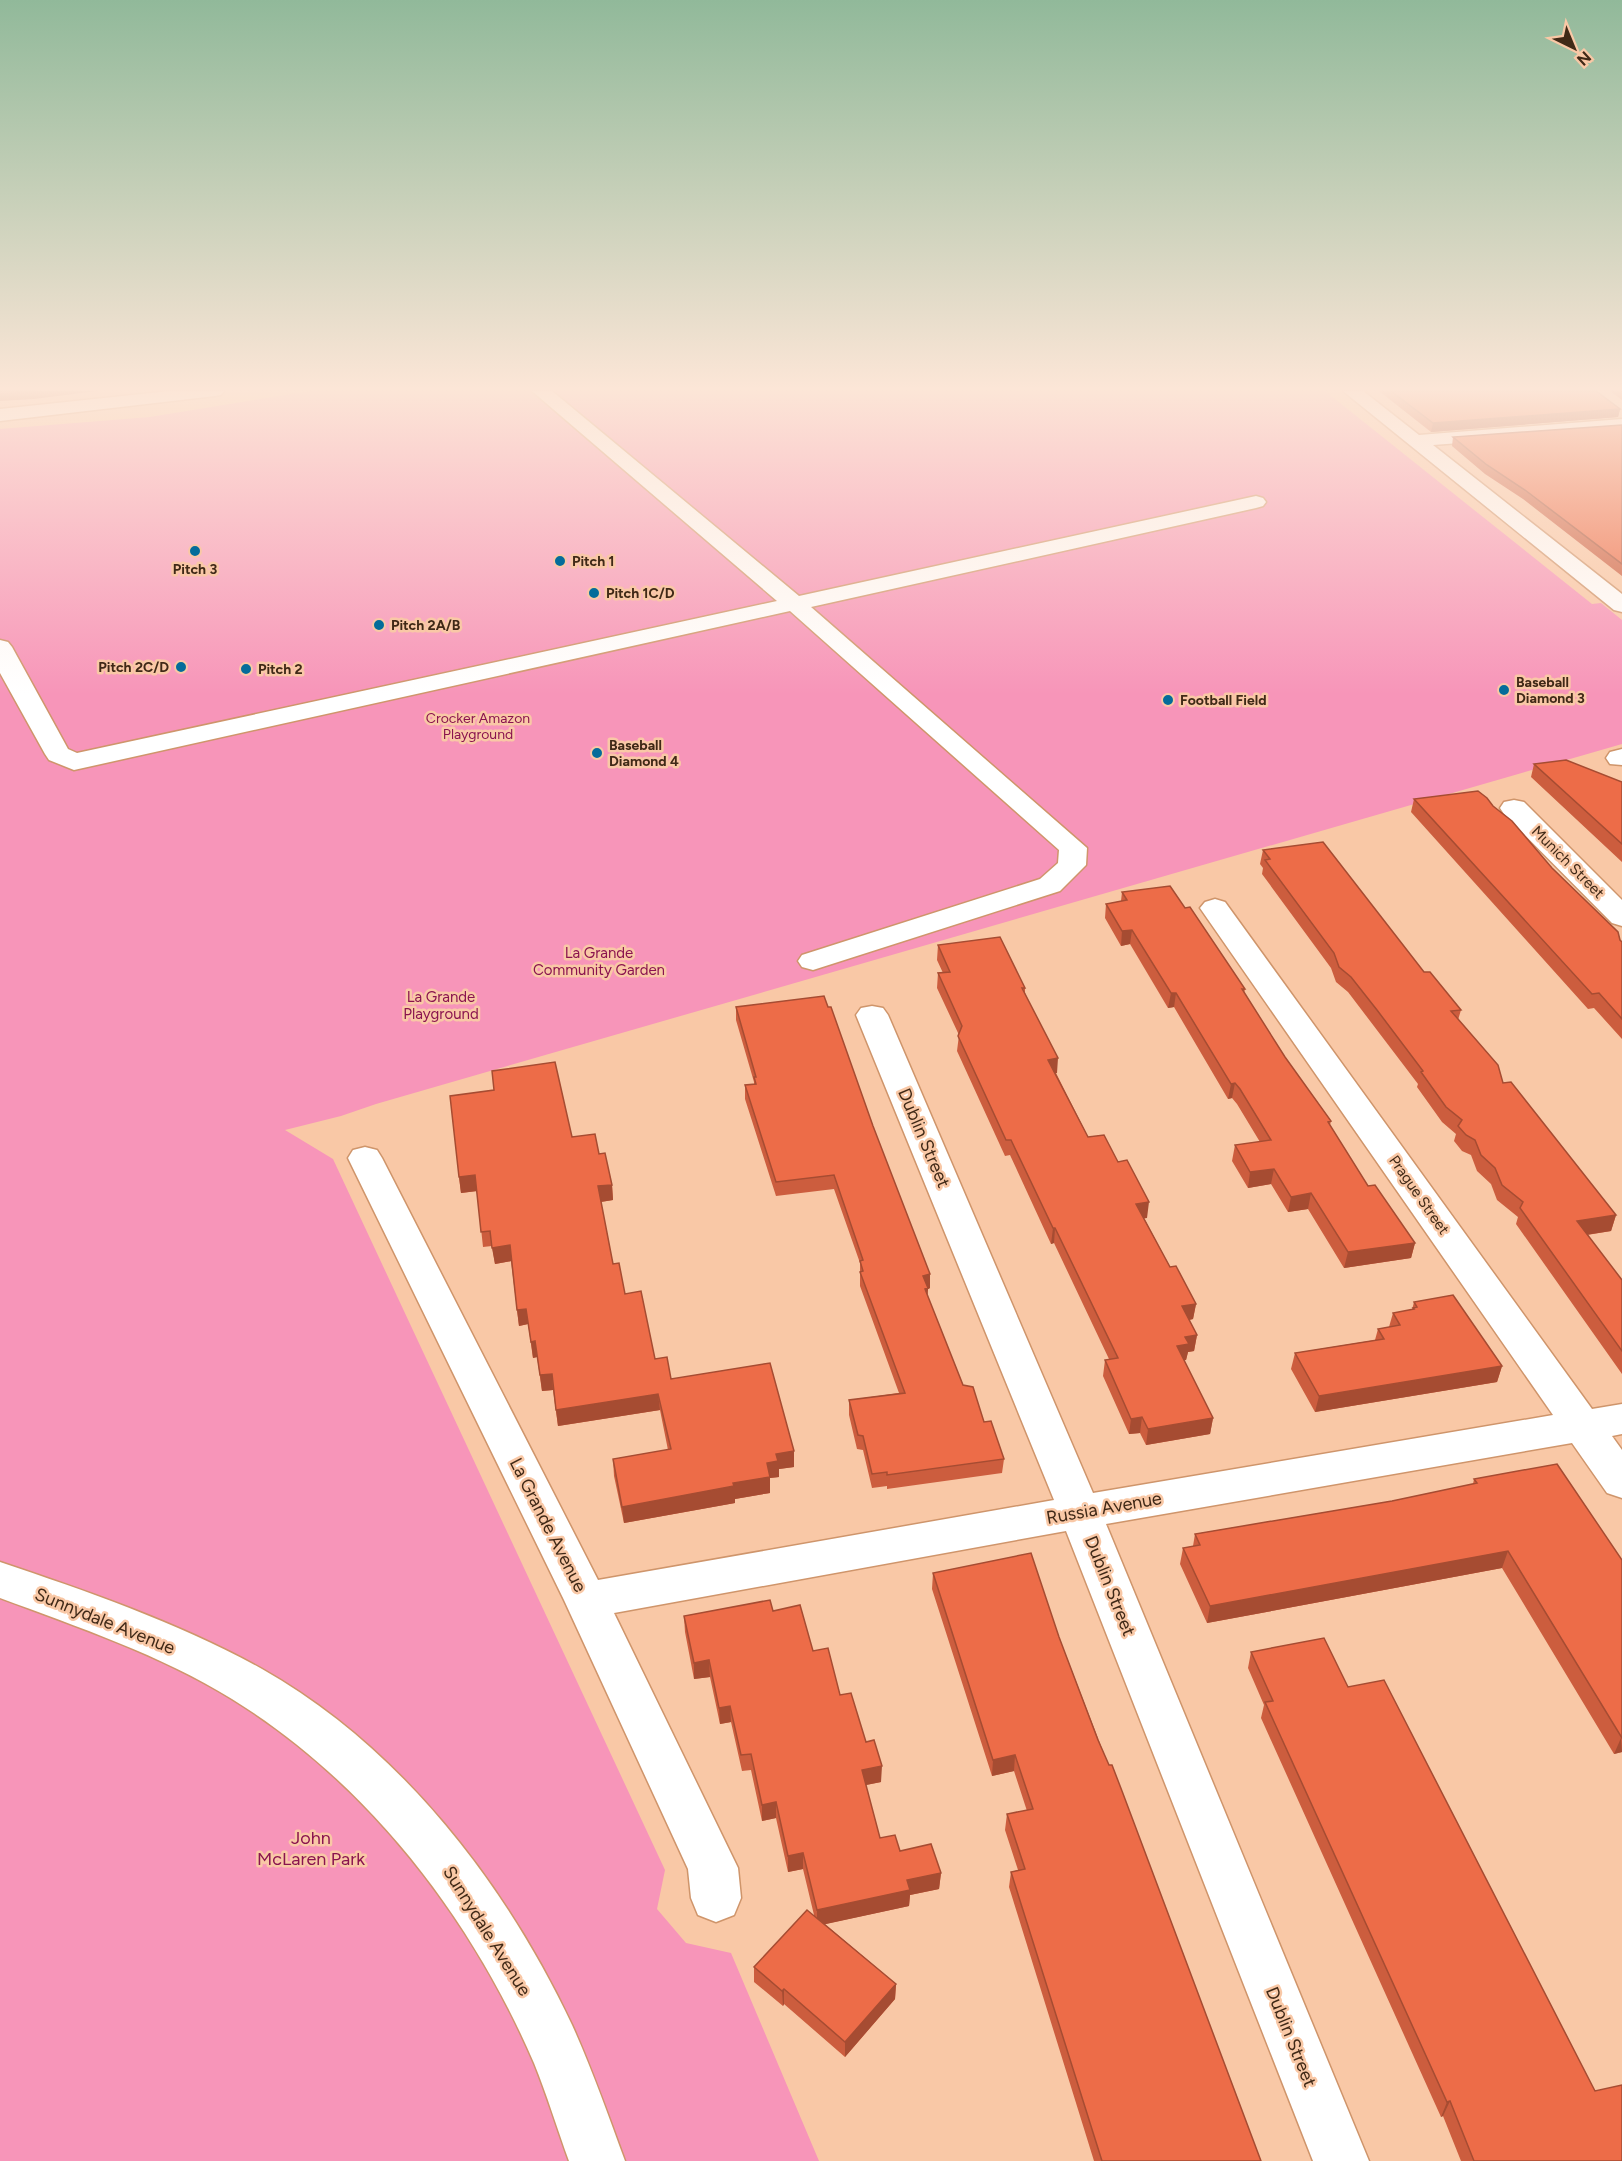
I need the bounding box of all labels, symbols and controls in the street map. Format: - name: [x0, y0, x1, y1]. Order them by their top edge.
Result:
- north arrow: [1544, 18, 1604, 78]
- text: N: [1573, 47, 1595, 70]
- marker: Pitch 3: [188, 544, 202, 558]
- place label: Pitch 1: [572, 553, 614, 570]
- marker: Pitch 1: [553, 554, 567, 568]
- place label: Pitch 3: [173, 561, 217, 578]
- place label: Pitch 1C/D: [606, 585, 675, 602]
- marker: Pitch 1C/D: [587, 586, 601, 600]
- place label: Pitch 2A/B: [391, 617, 461, 634]
- marker: Pitch 2A/B: [372, 618, 386, 632]
- place label: Pitch 2C/D: [98, 659, 169, 676]
- marker: Pitch 2C/D: [174, 660, 188, 674]
- place label: Pitch 2: [258, 661, 303, 678]
- marker: Pitch 2: [239, 662, 253, 676]
- place label: Baseball Diamond 3: [1516, 674, 1585, 707]
- marker: Baseball Diamond 3: [1497, 683, 1511, 697]
- place label: Football Field: [1180, 692, 1267, 709]
- marker: Football Field: [1161, 693, 1175, 707]
- park label: Crocker Amazon Playground: [426, 710, 530, 743]
- place label: Baseball Diamond 4: [609, 737, 679, 770]
- marker: Baseball Diamond 4: [590, 746, 604, 760]
- street label: Munich Street: [1528, 822, 1608, 902]
- park label: La Grande Community Garden: [533, 944, 665, 979]
- park label: La Grande Playground: [403, 988, 479, 1023]
- street label: Dublin Street: [893, 1085, 955, 1191]
- street label: Prague Street: [1385, 1152, 1453, 1238]
- street label: La Grande Avenue: [505, 1454, 591, 1596]
- street label: Russia Avenue: [1045, 1487, 1164, 1529]
- street label: Dublin Street: [1080, 1533, 1140, 1639]
- street label: Sunnydale Avenue: [32, 1583, 178, 1659]
- park label: John McLaren Park: [257, 1827, 365, 1870]
- street label: Sunnydale Avenue: [438, 1862, 536, 2000]
- street label: Dublin Street: [1261, 1984, 1321, 2090]

